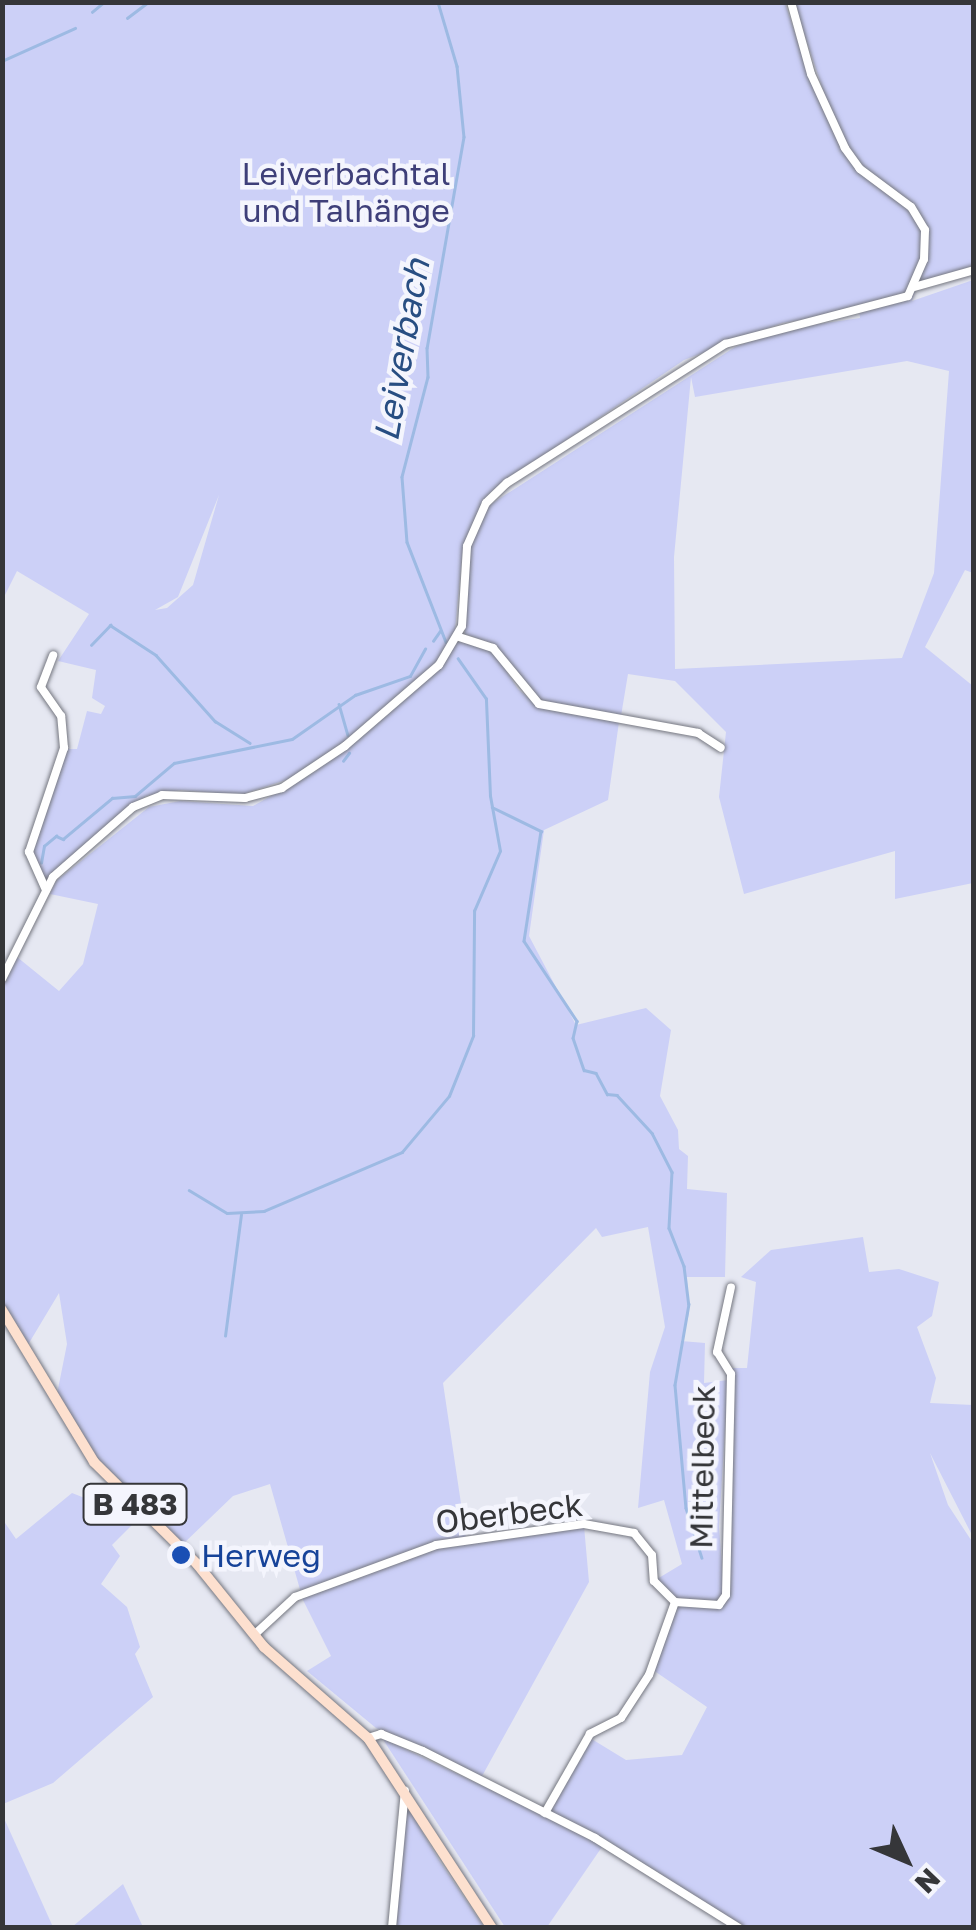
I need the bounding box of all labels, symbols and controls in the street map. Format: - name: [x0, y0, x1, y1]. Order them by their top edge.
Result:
- park label: Leiverbachtal und Talhänge: [241, 155, 451, 230]
- water label: Leiverbach: [364, 256, 438, 444]
- street label: Mittelbeck: [681, 1385, 723, 1549]
- road number: B 483: [82, 1479, 188, 1529]
- street label: Oberbeck: [433, 1485, 585, 1541]
- place label: Herweg: [201, 1536, 321, 1574]
- marker: Herweg: [170, 1544, 192, 1566]
- north arrow: [856, 1810, 956, 1910]
- text: N: [909, 1862, 947, 1900]

